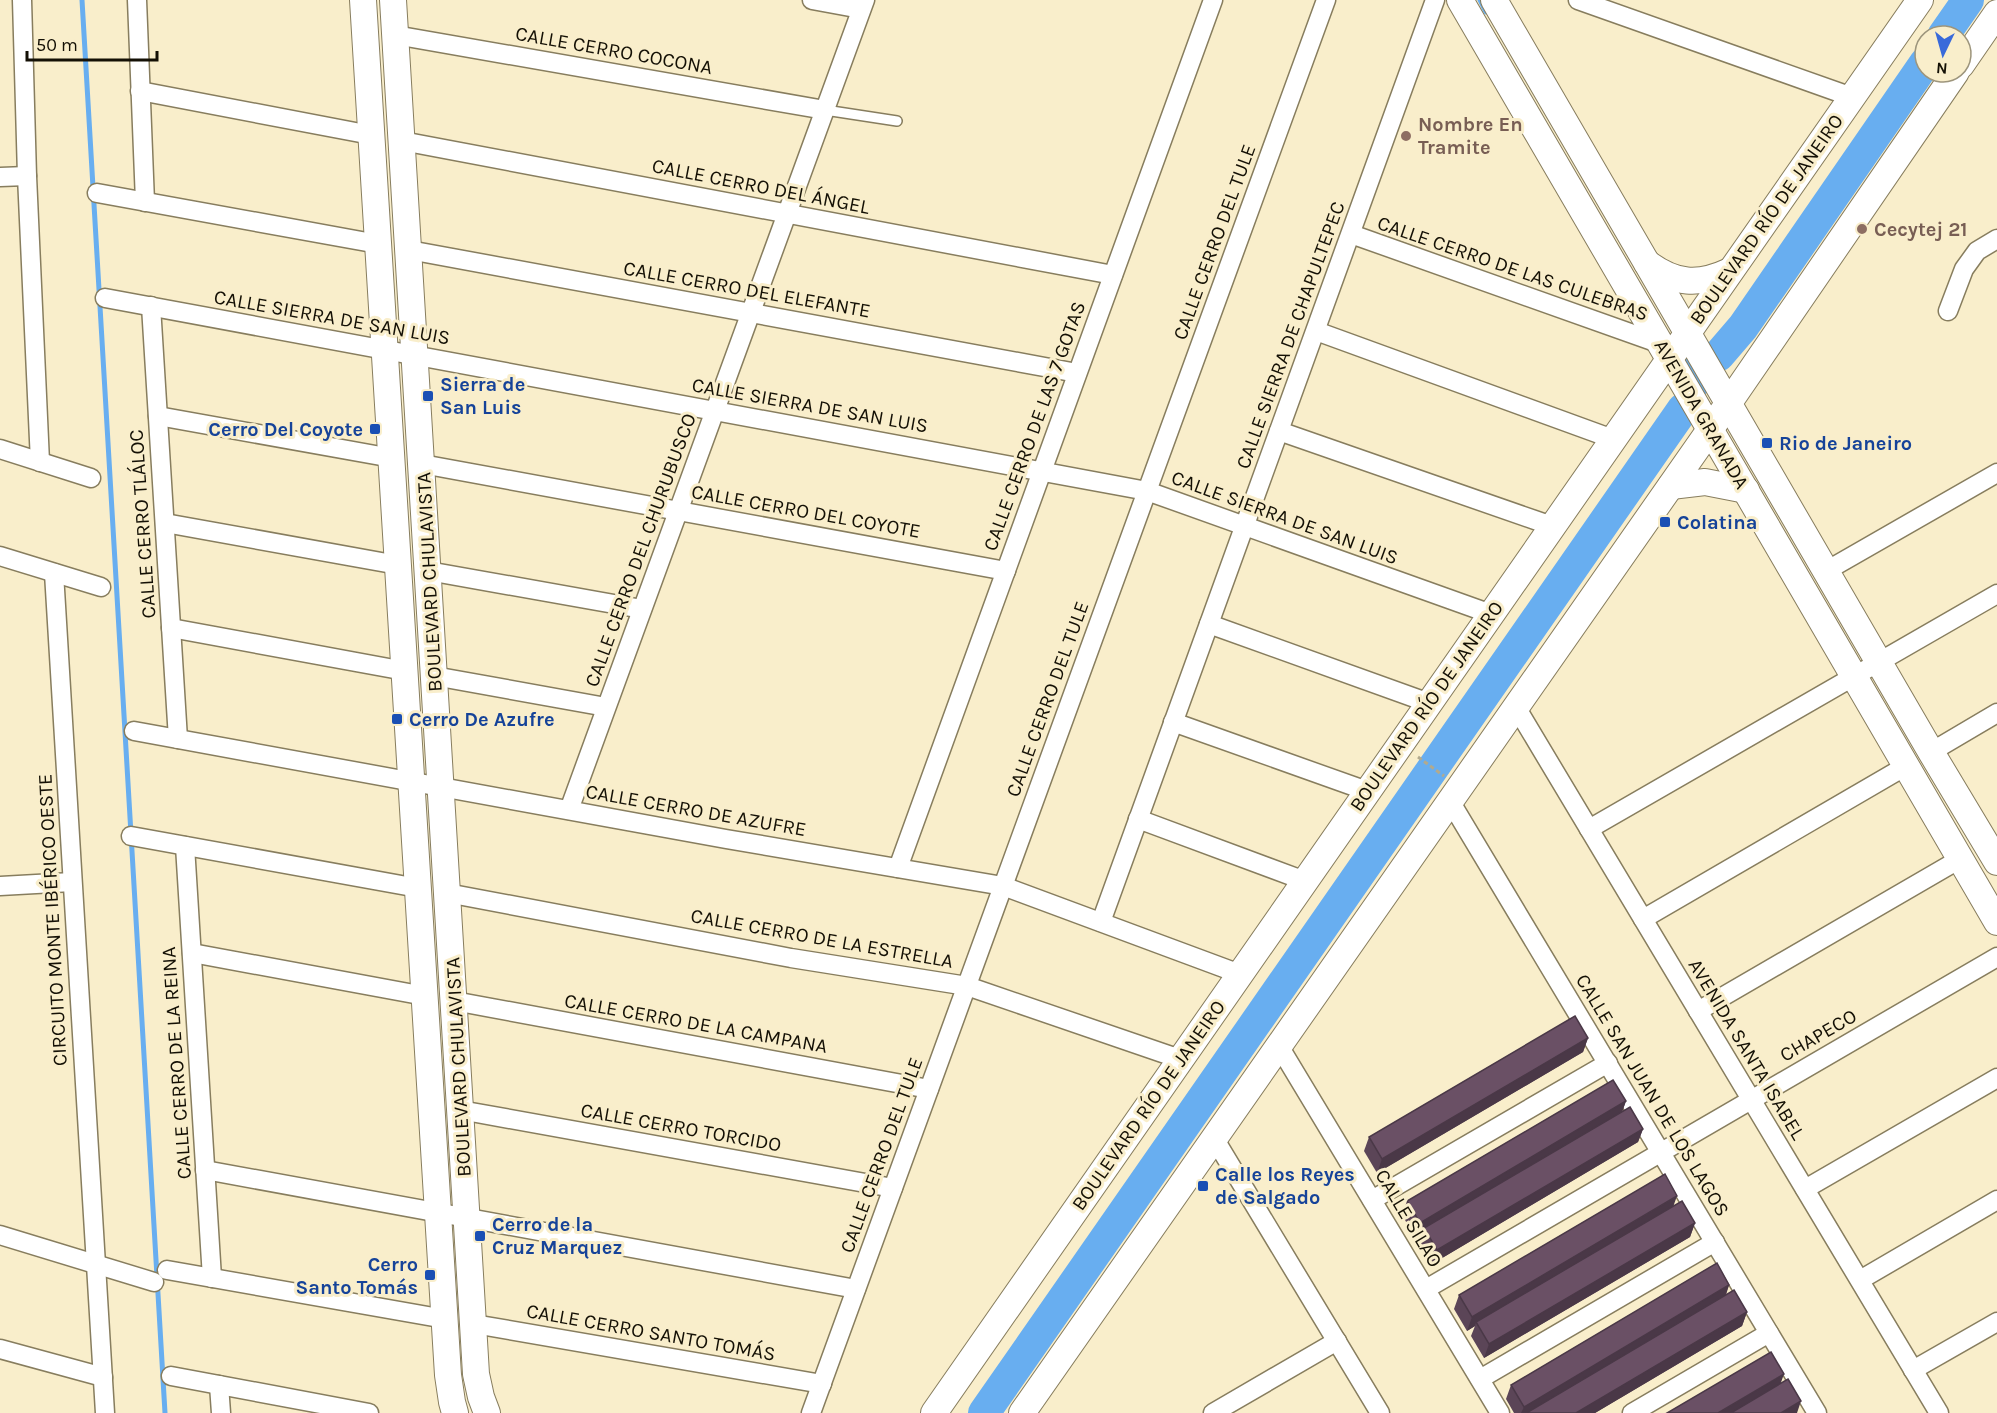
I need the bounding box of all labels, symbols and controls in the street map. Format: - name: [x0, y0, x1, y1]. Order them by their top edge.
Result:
- street label: CALLE CERRO COCONA: [514, 22, 714, 79]
- scale bar: [27, 24, 158, 62]
- north arrow: [1913, 24, 1973, 84]
- text: 50 m: [36, 34, 78, 56]
- text: N: [1935, 58, 1948, 78]
- street label: BOULEVARD RÍO DE JANEIRO: [1684, 109, 1848, 329]
- place label: Nombre En Tramite: [1418, 113, 1523, 159]
- marker: Nombre En Tramite: [1399, 129, 1413, 143]
- street label: CALLE CERRO DEL TULE: [1168, 141, 1261, 343]
- street label: CALLE CERRO DEL ÁNGEL: [650, 153, 873, 219]
- street label: CALLE SIERRA DE CHAPULTEPEC: [1231, 198, 1350, 472]
- street label: CALLE CERRO DE LAS CULEBRAS: [1374, 211, 1651, 326]
- place label: Cecytej 21: [1874, 218, 1967, 241]
- marker: Cecytej 21: [1855, 222, 1869, 236]
- street label: CALLE CERRO DEL ELEFANTE: [622, 256, 872, 323]
- street label: CALLE SIERRA DE SAN LUIS: [212, 285, 452, 350]
- street label: CALLE CERRO DE LAS 7 GOTAS: [979, 298, 1090, 554]
- street label: AVENIDA GRANADA: [1649, 335, 1754, 493]
- place label: Sierra de San Luis: [440, 373, 525, 419]
- street label: CALLE SIERRA DE SAN LUIS: [690, 373, 930, 438]
- marker: Sierra de San Luis: [421, 389, 435, 403]
- street label: CALLE CERRO DEL CHURUBUSCO: [580, 410, 701, 690]
- place label: Cerro Del Coyote: [208, 418, 363, 441]
- marker: Cerro Del Coyote: [368, 422, 382, 436]
- street label: CALLE CERRO TLÁLOC: [123, 429, 161, 619]
- place label: Rio de Janeiro: [1779, 432, 1912, 455]
- marker: Rio de Janeiro: [1760, 436, 1774, 450]
- street label: CALLE SIERRA DE SAN LUIS: [1168, 466, 1401, 569]
- street label: BOULEVARD CHULAVISTA: [412, 472, 447, 692]
- street label: CALLE CERRO DEL COYOTE: [690, 480, 922, 543]
- place label: Colatina: [1677, 511, 1757, 534]
- marker: Colatina: [1658, 515, 1672, 529]
- street label: BOULEVARD RÍO DE JANEIRO: [1344, 596, 1508, 816]
- street label: CALLE CERRO DEL TULE: [1001, 598, 1094, 800]
- place label: Cerro De Azufre: [409, 708, 555, 731]
- marker: Cerro De Azufre: [390, 712, 404, 726]
- street label: CIRCUITO MONTE IBÉRICO OESTE: [32, 773, 72, 1067]
- street label: CALLE CERRO DE AZUFRE: [584, 780, 808, 841]
- street label: CALLE CERRO DE LA ESTRELLA: [689, 904, 955, 973]
- street label: CALLE CERRO DE LA REINA: [157, 946, 196, 1180]
- street label: AVENIDA SANTA ISABEL: [1683, 955, 1810, 1144]
- street label: BOULEVARD CHULAVISTA: [441, 957, 476, 1177]
- street label: CALLE SAN JUAN DE LOS LAGOS: [1571, 970, 1734, 1221]
- street label: CALLE CERRO DE LA CAMPANA: [563, 989, 829, 1058]
- street label: BOULEVARD RÍO DE JANEIRO: [1066, 995, 1230, 1215]
- street label: CHAPECO: [1776, 1004, 1861, 1067]
- street label: CALLE CERRO DEL TULE: [835, 1054, 928, 1256]
- street label: CALLE CERRO TORCIDO: [579, 1099, 783, 1156]
- place label: Calle los Reyes de Salgado: [1215, 1163, 1355, 1209]
- street label: CALLE SILAO: [1370, 1165, 1447, 1271]
- marker: Calle los Reyes de Salgado: [1196, 1179, 1210, 1193]
- place label: Cerro de la Cruz Marquez: [492, 1213, 622, 1259]
- marker: Cerro de la Cruz Marquez: [473, 1229, 487, 1243]
- place label: Cerro Santo Tomás: [295, 1253, 418, 1299]
- marker: Cerro Santo Tomás: [423, 1268, 437, 1282]
- street label: CALLE CERRO SANTO TOMÁS: [525, 1298, 777, 1366]

